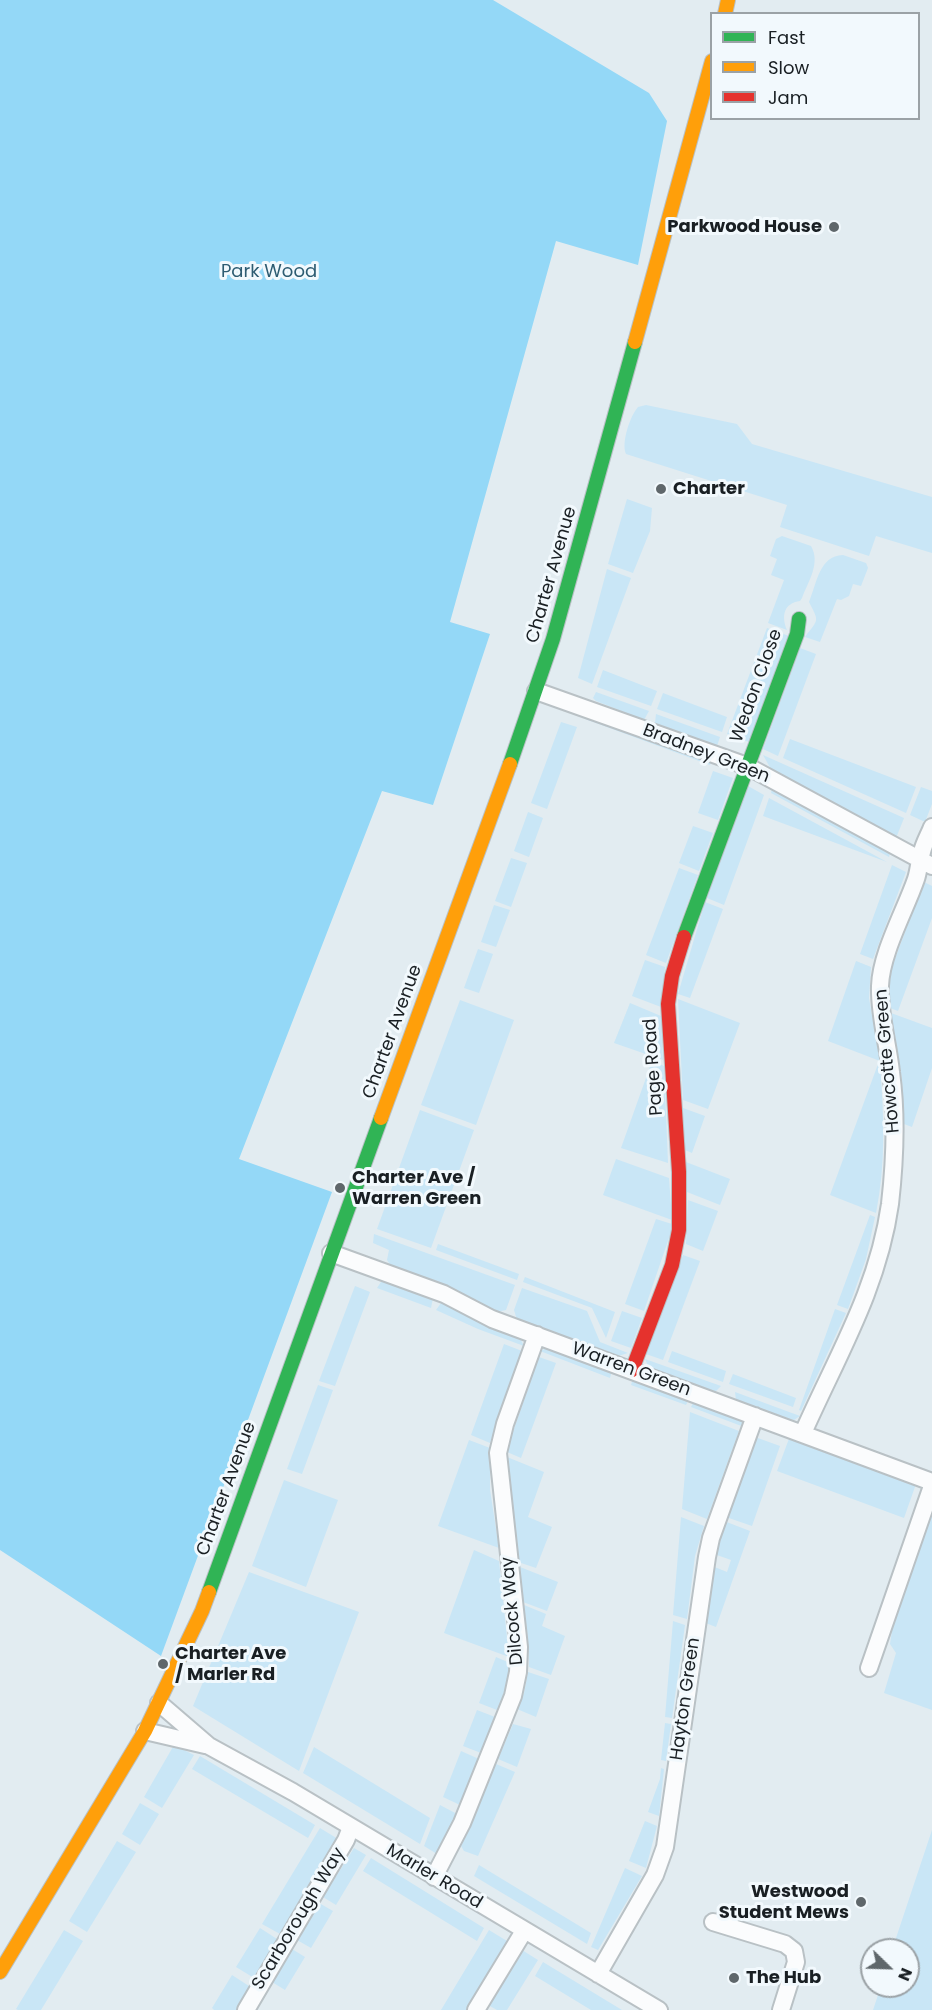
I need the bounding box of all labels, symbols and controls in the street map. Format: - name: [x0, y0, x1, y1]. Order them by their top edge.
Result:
- legend: [710, 12, 920, 120]
- text: Fast: [768, 25, 805, 50]
- text: Slow: [768, 55, 809, 80]
- text: Jam: [768, 85, 808, 110]
- place label: Parkwood House: [667, 216, 822, 238]
- marker: Parkwood House: [827, 220, 841, 234]
- park label: Park Wood: [221, 261, 317, 283]
- place label: Charter: [673, 478, 745, 500]
- marker: Charter: [654, 482, 668, 496]
- street label: Charter Avenue: [522, 504, 582, 646]
- street label: Wedon Close: [726, 626, 788, 746]
- street label: Bradney Green: [639, 720, 773, 788]
- street label: Charter Avenue: [359, 962, 427, 1102]
- street label: Howcotte Green: [871, 988, 905, 1134]
- street label: Page Road: [640, 1018, 668, 1116]
- place label: Charter Ave / Warren Green: [352, 1167, 481, 1210]
- marker: Charter Ave / Warren Green: [333, 1181, 347, 1195]
- street label: Warren Green: [568, 1338, 694, 1402]
- street label: Charter Avenue: [193, 1419, 261, 1559]
- street label: Dilcock Way: [497, 1556, 529, 1666]
- street label: Hayton Green: [667, 1636, 705, 1762]
- place label: Charter Ave / Marler Rd: [175, 1643, 286, 1686]
- marker: Charter Ave / Marler Rd: [156, 1657, 170, 1671]
- street label: Marler Road: [382, 1840, 486, 1914]
- street label: Scarborough Way: [248, 1844, 350, 1994]
- place label: Westwood Student Mews: [719, 1881, 849, 1924]
- marker: Westwood Student Mews: [854, 1895, 868, 1909]
- north arrow: [860, 1938, 920, 1998]
- text: N: [892, 1964, 918, 1984]
- place label: The Hub: [746, 1967, 821, 1989]
- marker: The Hub: [727, 1971, 741, 1985]

